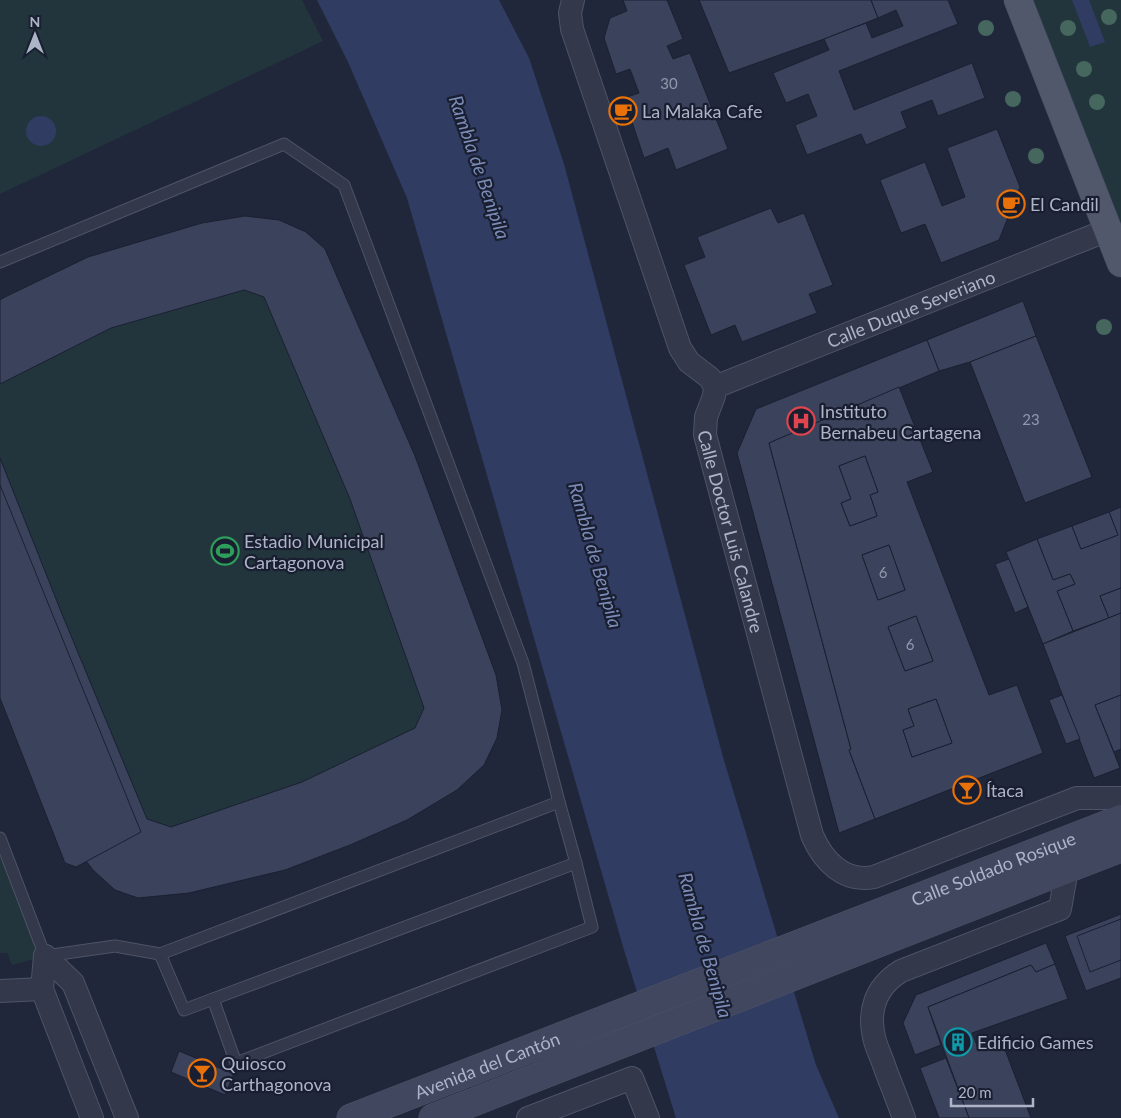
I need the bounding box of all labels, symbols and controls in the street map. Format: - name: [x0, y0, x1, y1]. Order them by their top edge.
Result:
- north arrow: [10, 10, 60, 60]
- text: N: [30, 13, 40, 30]
- house number: 30: [660, 74, 678, 92]
- water label: Rambla de Benipila: [445, 92, 515, 242]
- cafe icon: La Malaka Cafe: [608, 96, 638, 126]
- place label: La Malaka Cafe: [642, 100, 762, 122]
- cafe icon: El Candil: [996, 189, 1026, 219]
- place label: El Candil: [1030, 193, 1099, 215]
- street label: Calle Duque Severiano: [824, 265, 998, 352]
- place label: Instituto Bernabeu Cartagena: [820, 400, 981, 443]
- hospital icon: Instituto Bernabeu Cartagena: [786, 406, 816, 436]
- house number: 23: [1022, 410, 1040, 428]
- street label: Calle Doctor Luis Calandre: [693, 428, 768, 635]
- water label: Rambla de Benipila: [564, 479, 628, 631]
- place label: Estadio Municipal Cartagonova: [244, 530, 384, 573]
- sports icon: Estadio Municipal Cartagonova: [210, 536, 240, 566]
- house number: 6: [879, 563, 888, 581]
- house number: 6: [906, 635, 915, 653]
- bar icon: Ítaca: [952, 775, 982, 805]
- place label: Ítaca: [986, 779, 1024, 801]
- street label: Calle Soldado Rosique: [908, 827, 1079, 910]
- water label: Rambla de Benipila: [674, 869, 738, 1021]
- street label: Avenida del Cantón: [411, 1027, 563, 1103]
- building icon: Edificio Games: [943, 1027, 973, 1057]
- place label: Edificio Games: [977, 1031, 1094, 1053]
- place label: Quiosco Carthagonova: [221, 1052, 331, 1095]
- bar icon: Quiosco Carthagonova: [187, 1058, 217, 1088]
- scale bar: [951, 1076, 1034, 1108]
- text: 20 m: [958, 1083, 992, 1101]

